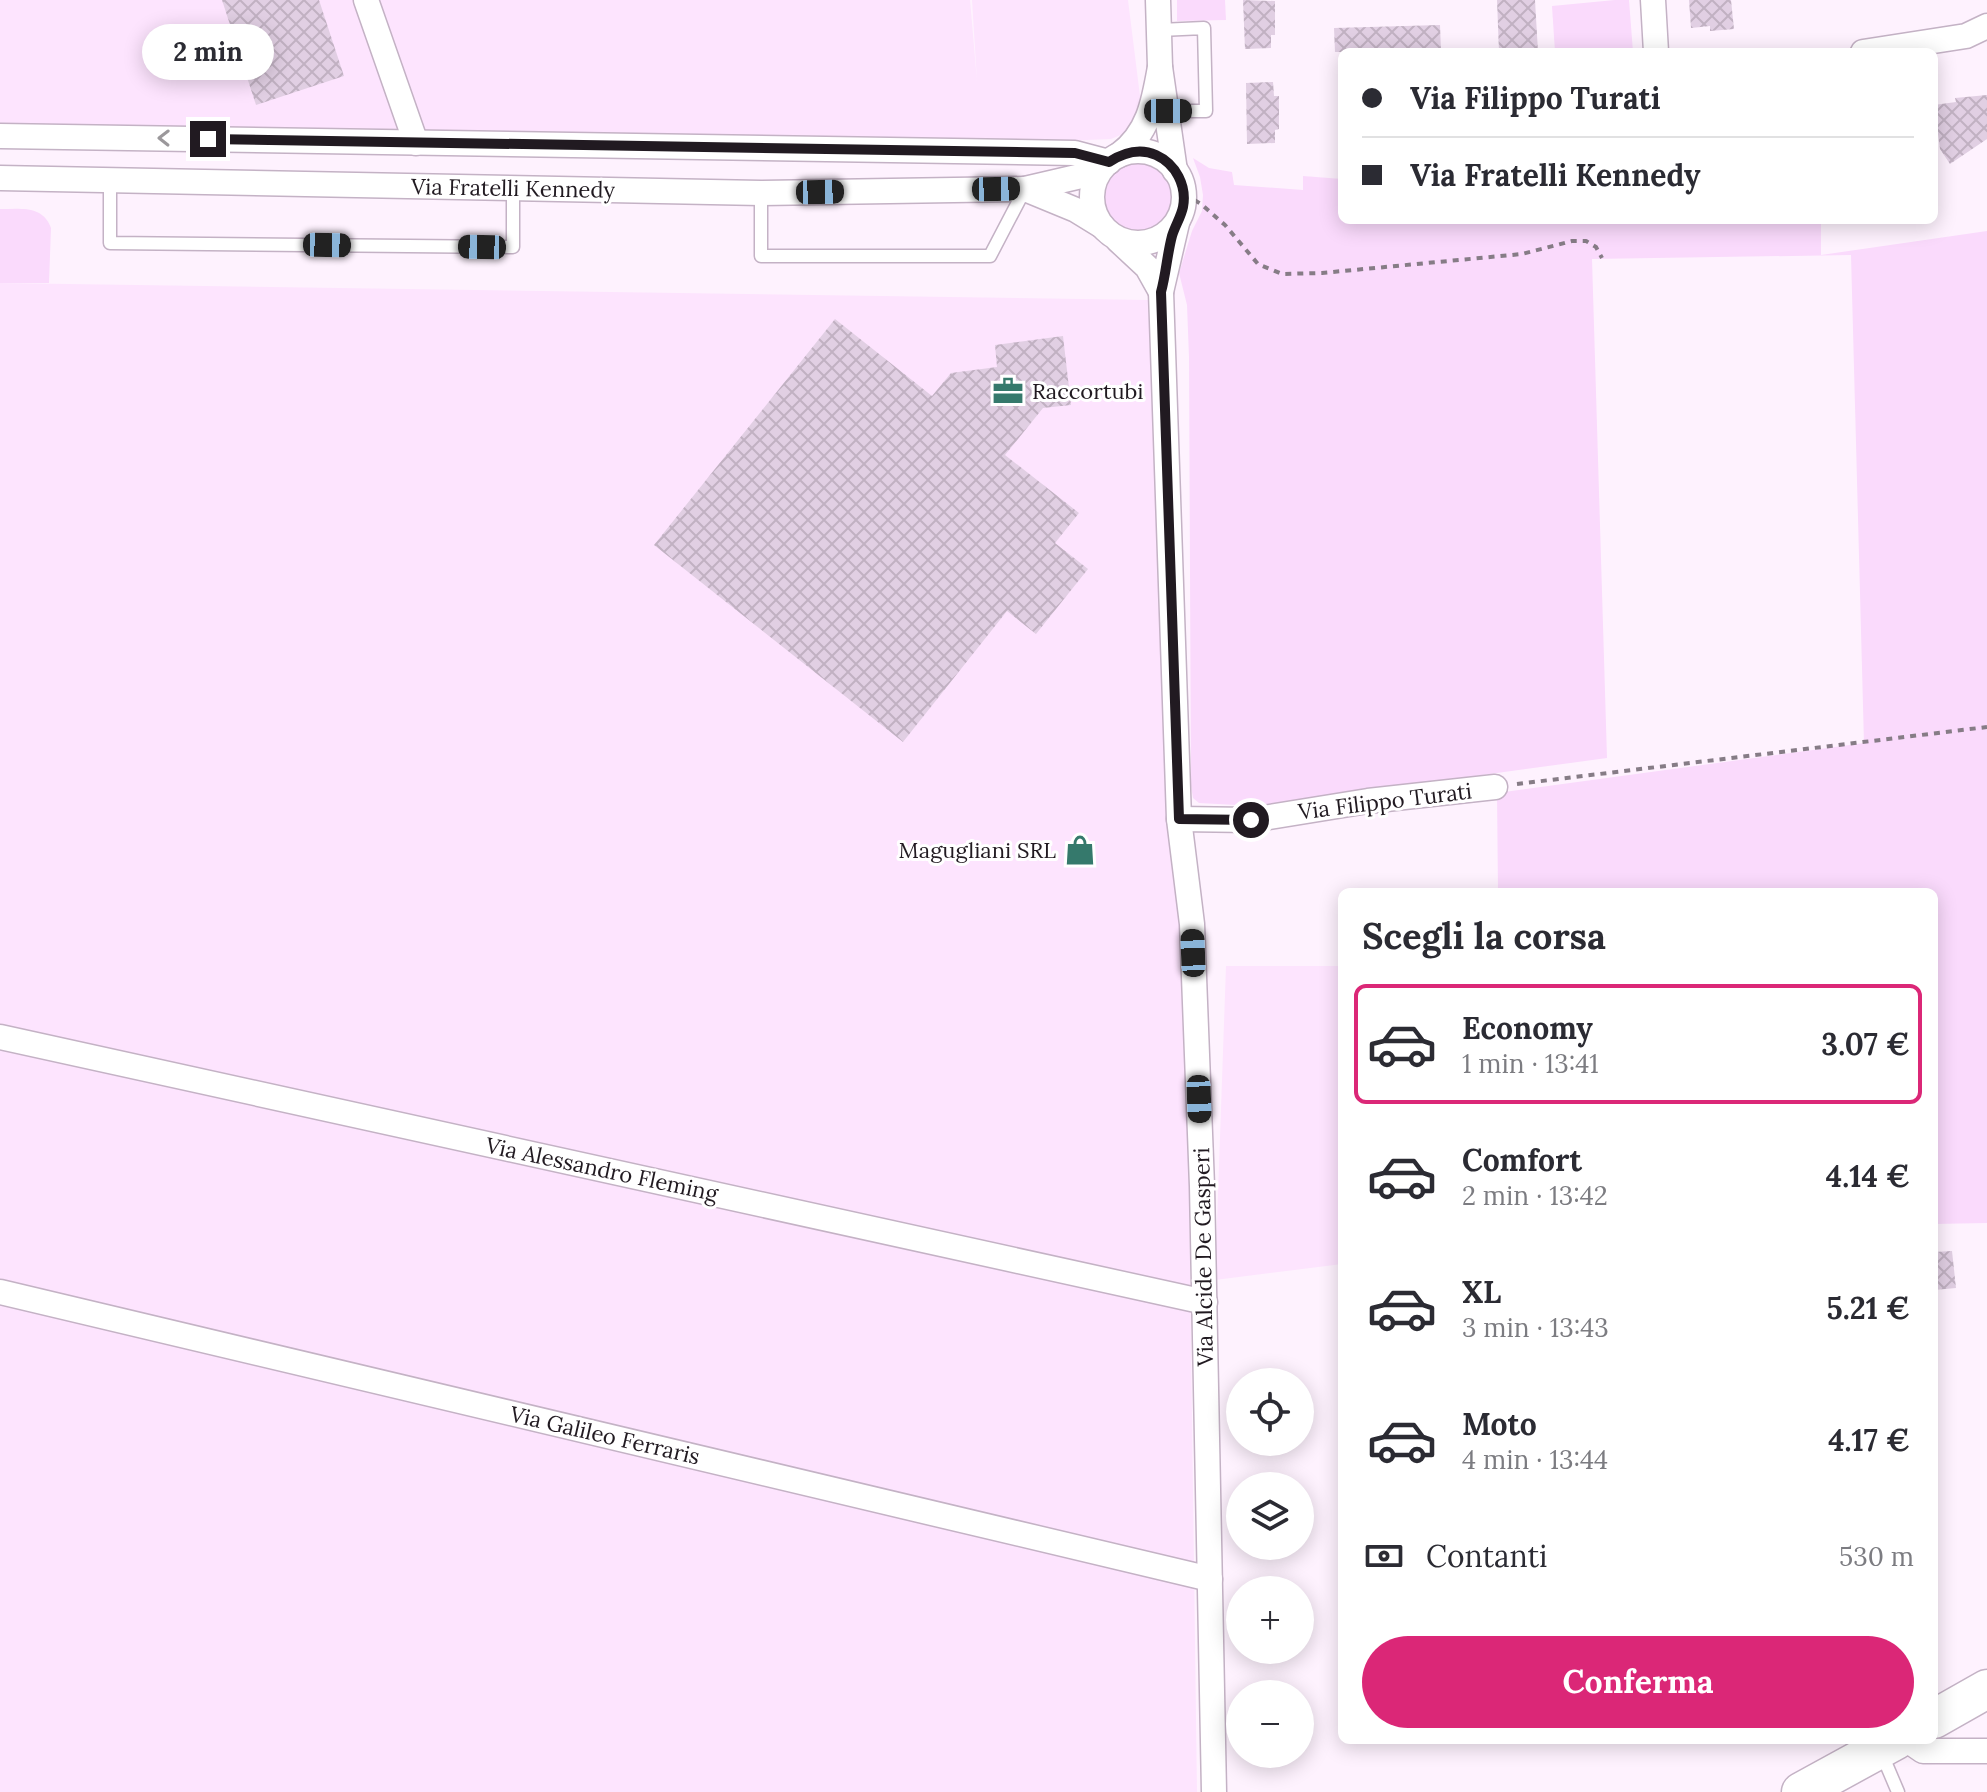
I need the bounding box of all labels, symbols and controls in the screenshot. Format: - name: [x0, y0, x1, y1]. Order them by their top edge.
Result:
- callout: 2 min: [142, 23, 274, 79]
- text: 2 min: [173, 35, 243, 68]
- text: Via Filippo Turati: [1410, 79, 1661, 117]
- car: [1144, 99, 1192, 123]
- route end: [190, 121, 226, 157]
- one-way arrow: [157, 130, 170, 147]
- text: Via Fratelli Kennedy: [1410, 156, 1701, 194]
- street label: Via Fratelli Kennedy: [410, 172, 616, 204]
- car: [972, 177, 1020, 201]
- car: [796, 180, 844, 204]
- car: [303, 233, 351, 257]
- car: [458, 235, 506, 259]
- office icon: Raccortubi: [991, 374, 1025, 408]
- place label: Raccortubi: [1032, 377, 1144, 405]
- street label: Via Filippo Turati: [1296, 776, 1473, 826]
- route start: [1233, 802, 1269, 838]
- shop icon: Magugliani SRL: [1063, 833, 1097, 867]
- place label: Magugliani SRL: [899, 836, 1056, 864]
- text: Scegli la corsa: [1362, 913, 1606, 959]
- car: [1180, 929, 1206, 977]
- icon: car: [1366, 1008, 1438, 1080]
- text: Economy: [1462, 1009, 1593, 1047]
- text: 3.07 €: [1821, 1025, 1910, 1063]
- text: 1 min · 13:41: [1462, 1047, 1599, 1080]
- car: [1186, 1075, 1212, 1123]
- street label: Via Alessandro Fleming: [482, 1130, 721, 1207]
- icon: car: [1366, 1140, 1438, 1212]
- text: Comfort: [1462, 1141, 1582, 1179]
- street label: Via Alcide De Gasperi: [1187, 1147, 1219, 1368]
- text: 4.14 €: [1826, 1157, 1910, 1195]
- text: 2 min · 13:42: [1462, 1179, 1608, 1212]
- icon: car: [1366, 1272, 1438, 1344]
- text: XL: [1462, 1273, 1501, 1311]
- text: 5.21 €: [1826, 1289, 1910, 1327]
- text: 3 min · 13:43: [1462, 1311, 1609, 1344]
- map controls: [1226, 1368, 1314, 1768]
- button: locate: [1226, 1368, 1314, 1456]
- street label: Via Galileo Ferraris: [506, 1399, 703, 1470]
- icon: car: [1366, 1404, 1438, 1476]
- text: Moto: [1462, 1405, 1537, 1443]
- text: 4.17 €: [1828, 1421, 1910, 1459]
- text: 4 min · 13:44: [1462, 1443, 1608, 1476]
- button: layers: [1226, 1472, 1314, 1560]
- icon: cash: [1362, 1534, 1406, 1578]
- text: Contanti: [1426, 1537, 1548, 1575]
- text: 530 m: [1839, 1540, 1914, 1573]
- button: +: [1226, 1576, 1314, 1664]
- button: Conferma: [1362, 1636, 1914, 1728]
- button: −: [1226, 1680, 1314, 1768]

